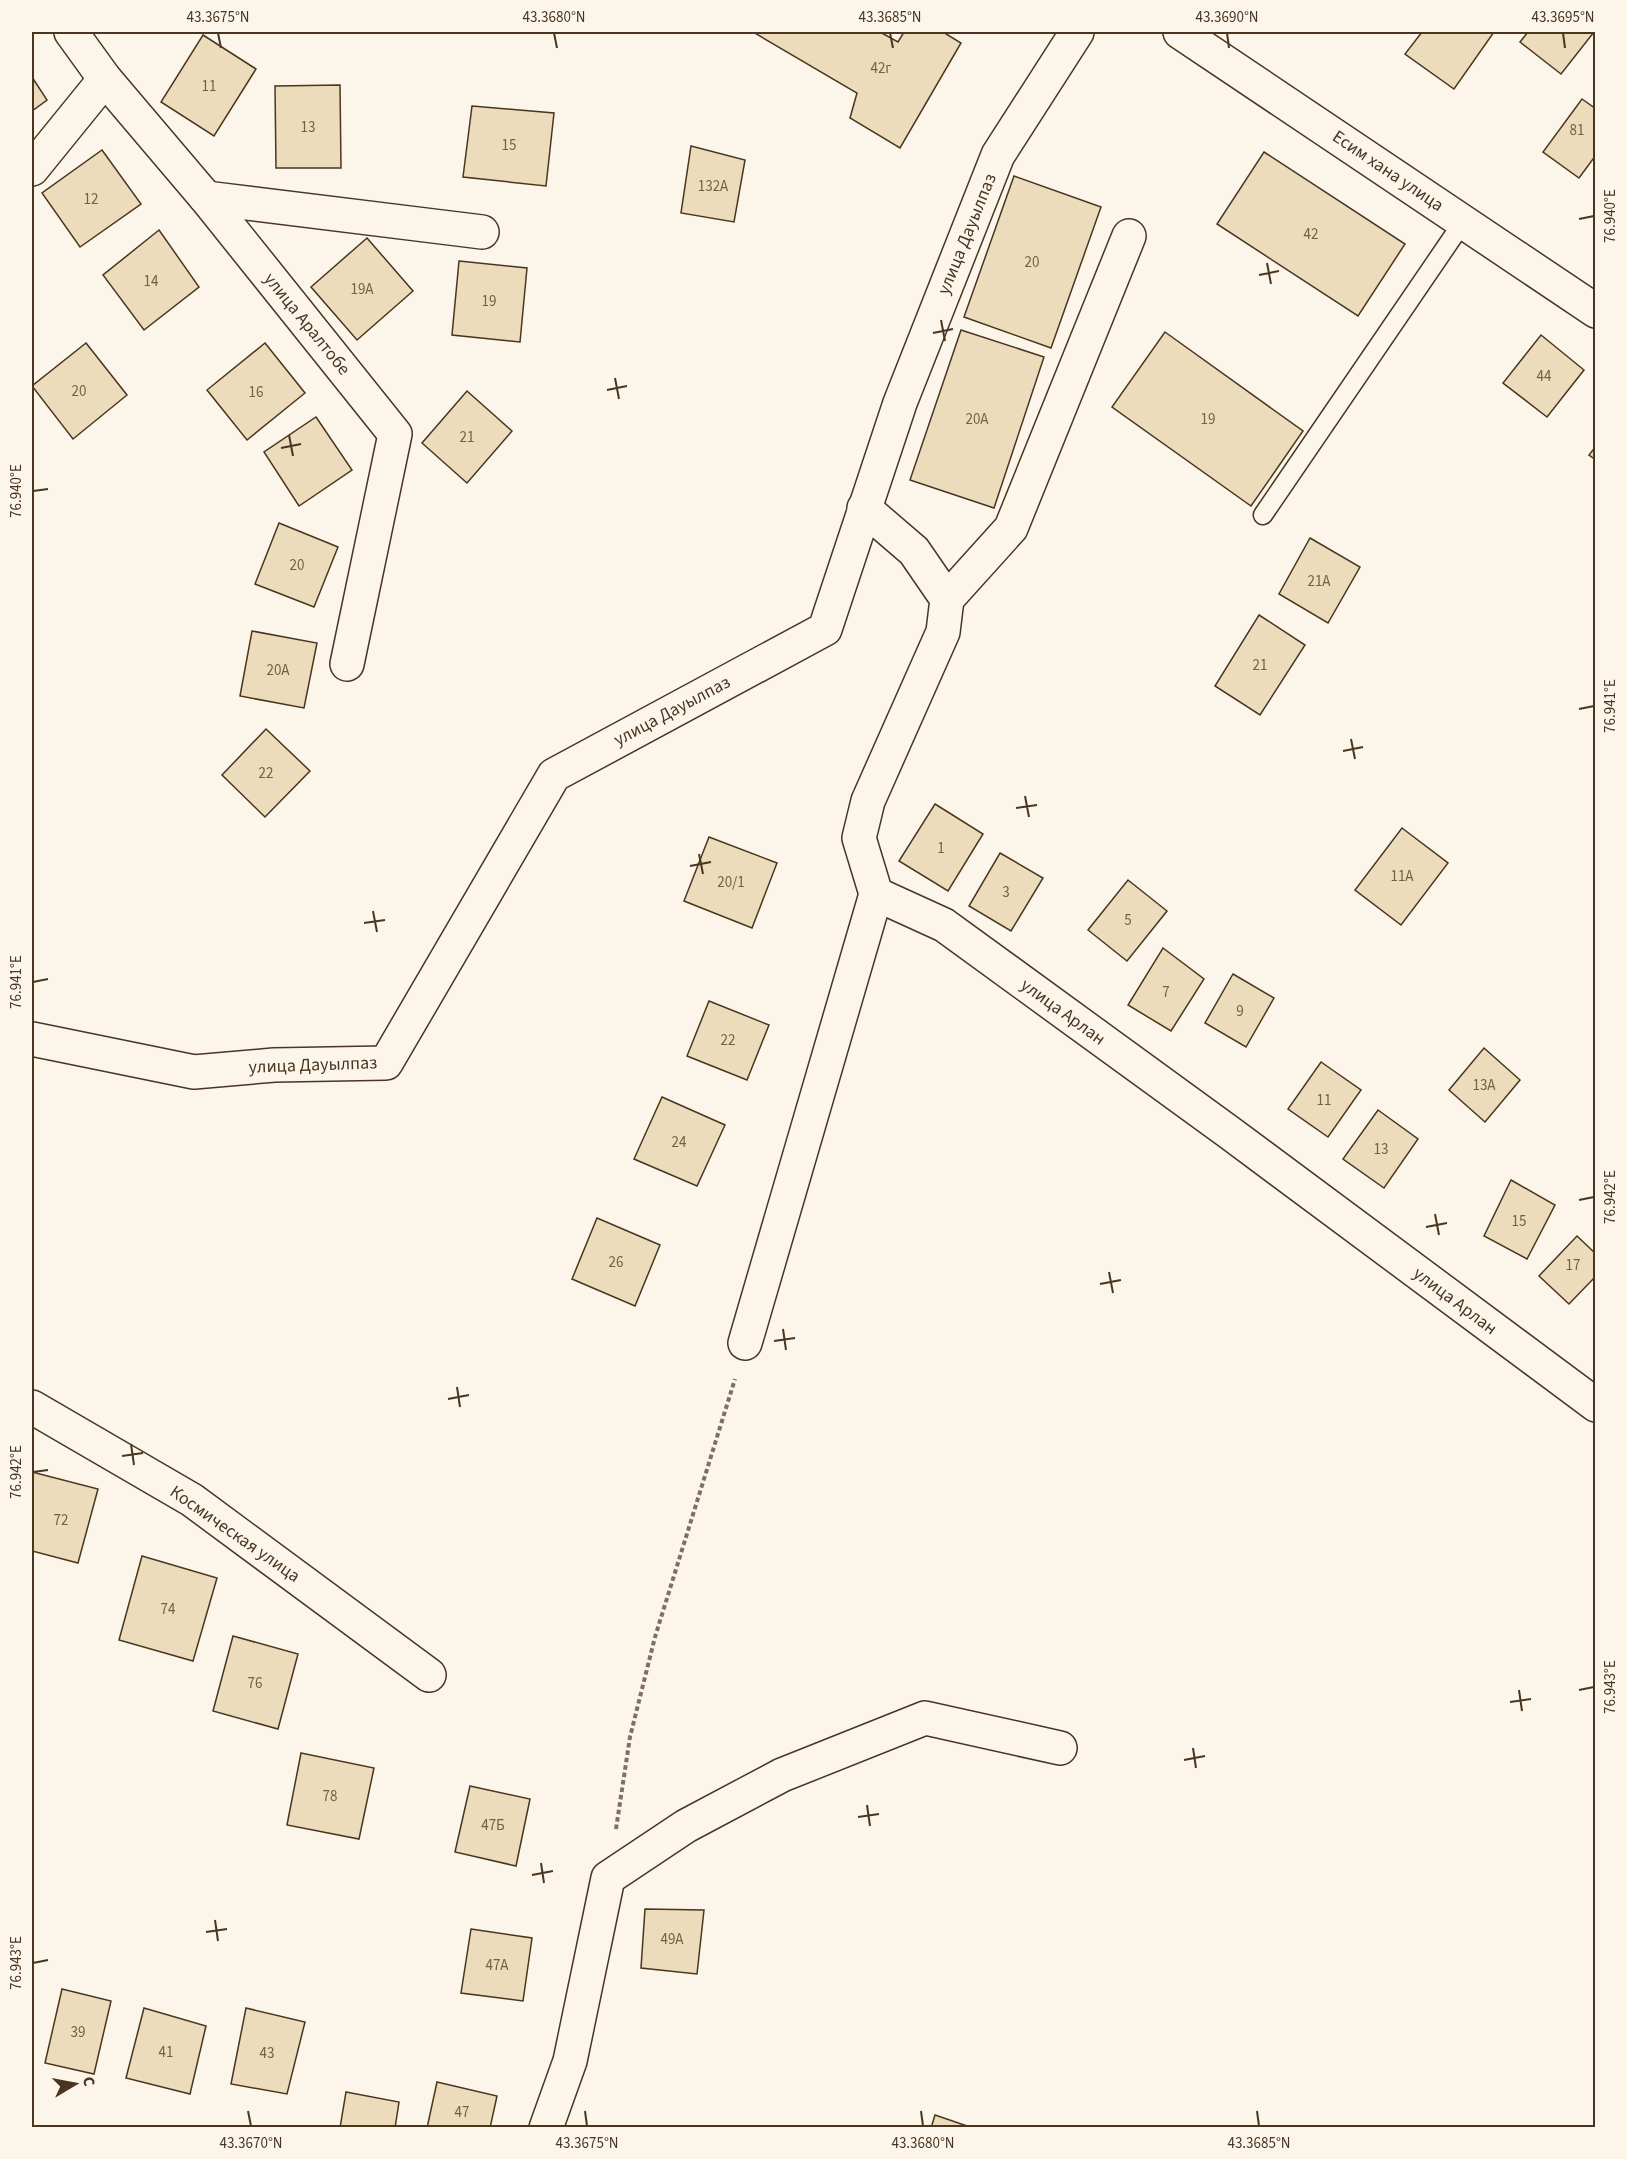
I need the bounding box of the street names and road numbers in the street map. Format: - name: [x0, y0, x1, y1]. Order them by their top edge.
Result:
- street label: Есим хана улица: [1327, 124, 1449, 218]
- street label: улица Дауылпаз: [931, 170, 1003, 298]
- street label: улица Аралтобе: [258, 267, 356, 381]
- street label: улица Дауылпаз: [609, 670, 735, 752]
- street label: улица Арлан: [1015, 973, 1111, 1051]
- street label: улица Дауылпаз: [248, 1050, 378, 1080]
- street label: улица Арлан: [1408, 1261, 1502, 1341]
- street label: Космическая улица: [165, 1480, 305, 1588]

